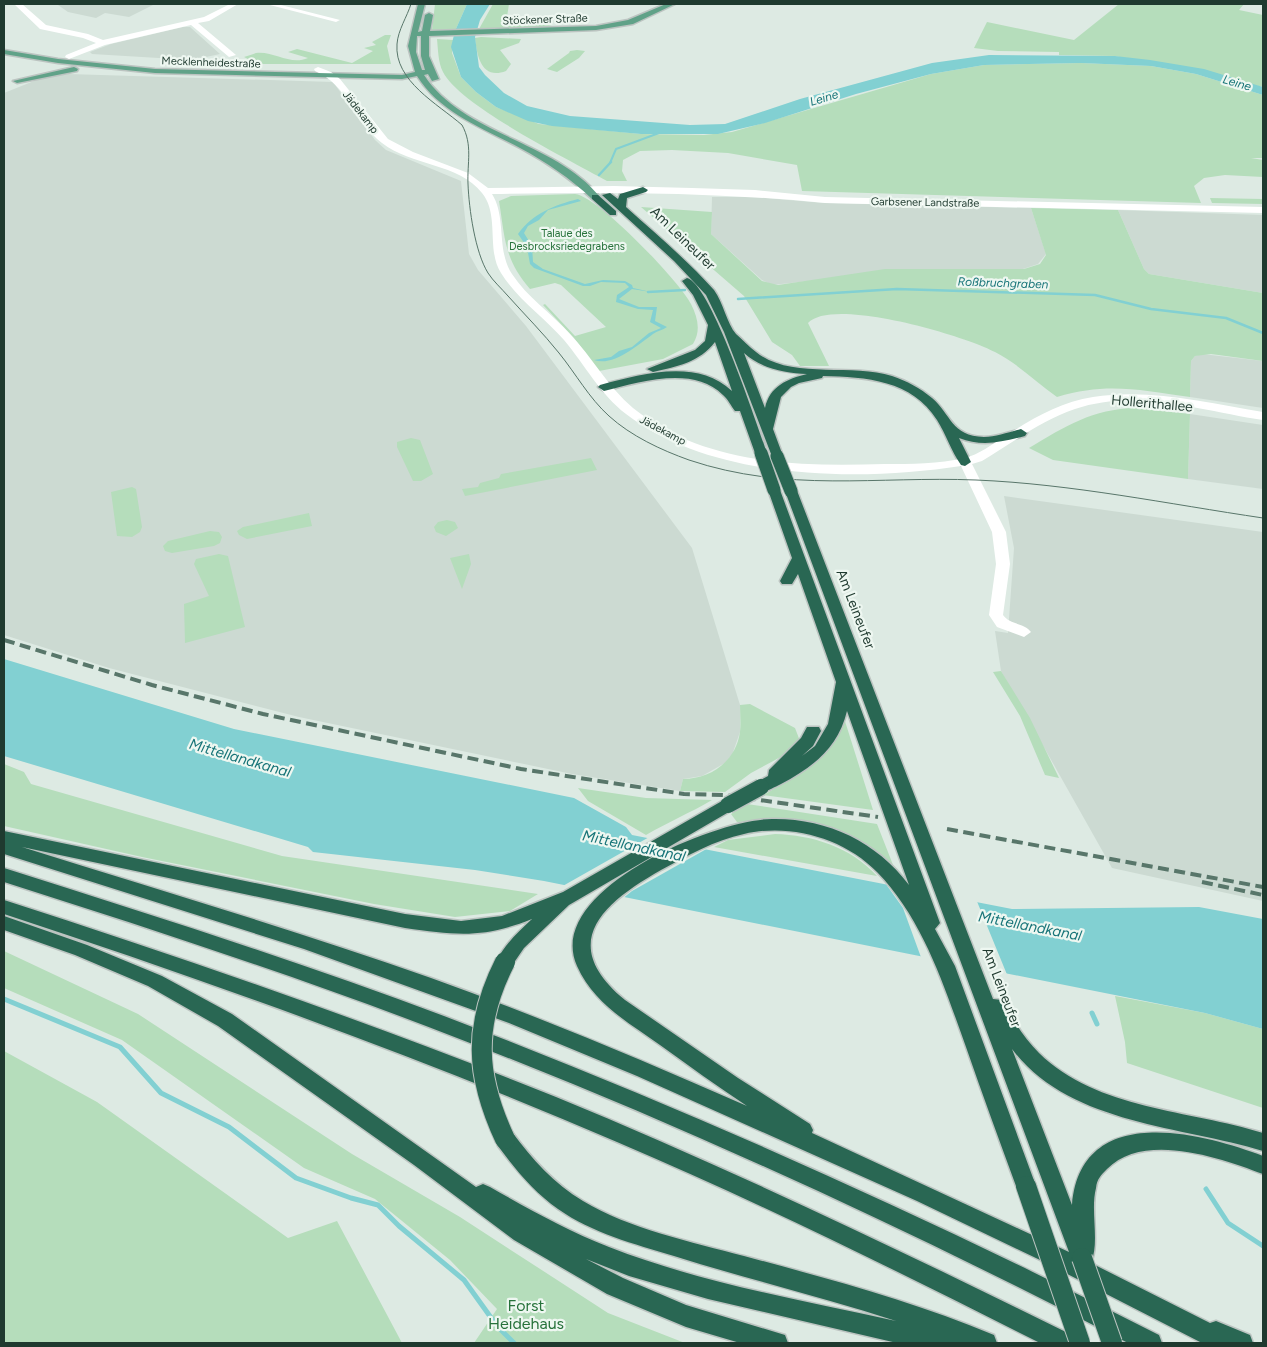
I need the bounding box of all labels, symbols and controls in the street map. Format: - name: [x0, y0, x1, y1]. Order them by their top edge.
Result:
- street label: Stöckener Straße: [502, 12, 588, 27]
- street label: Mecklenheidestraße: [161, 54, 261, 71]
- water label: Leine: [1221, 72, 1253, 94]
- water label: Leine: [808, 87, 840, 109]
- street label: Jädekamp: [340, 88, 382, 137]
- street label: Garbsener Landstraße: [871, 195, 979, 210]
- street label: Am Leineufer: [647, 203, 719, 274]
- park label: Talaue des Desbrocksriedegrabens: [509, 227, 625, 253]
- water label: Roßbruchgraben: [957, 274, 1049, 292]
- street label: Hollerithallee: [1110, 391, 1194, 416]
- street label: Jädekamp: [637, 413, 689, 448]
- street label: Am Leineufer: [833, 567, 879, 652]
- water label: Mittellandkanal: [187, 735, 294, 781]
- water label: Mittellandkanal: [581, 826, 688, 866]
- water label: Mittellandkanal: [977, 907, 1084, 945]
- street label: Am Leineufer: [979, 945, 1025, 1030]
- park label: Forst Heidehaus: [488, 1296, 564, 1333]

